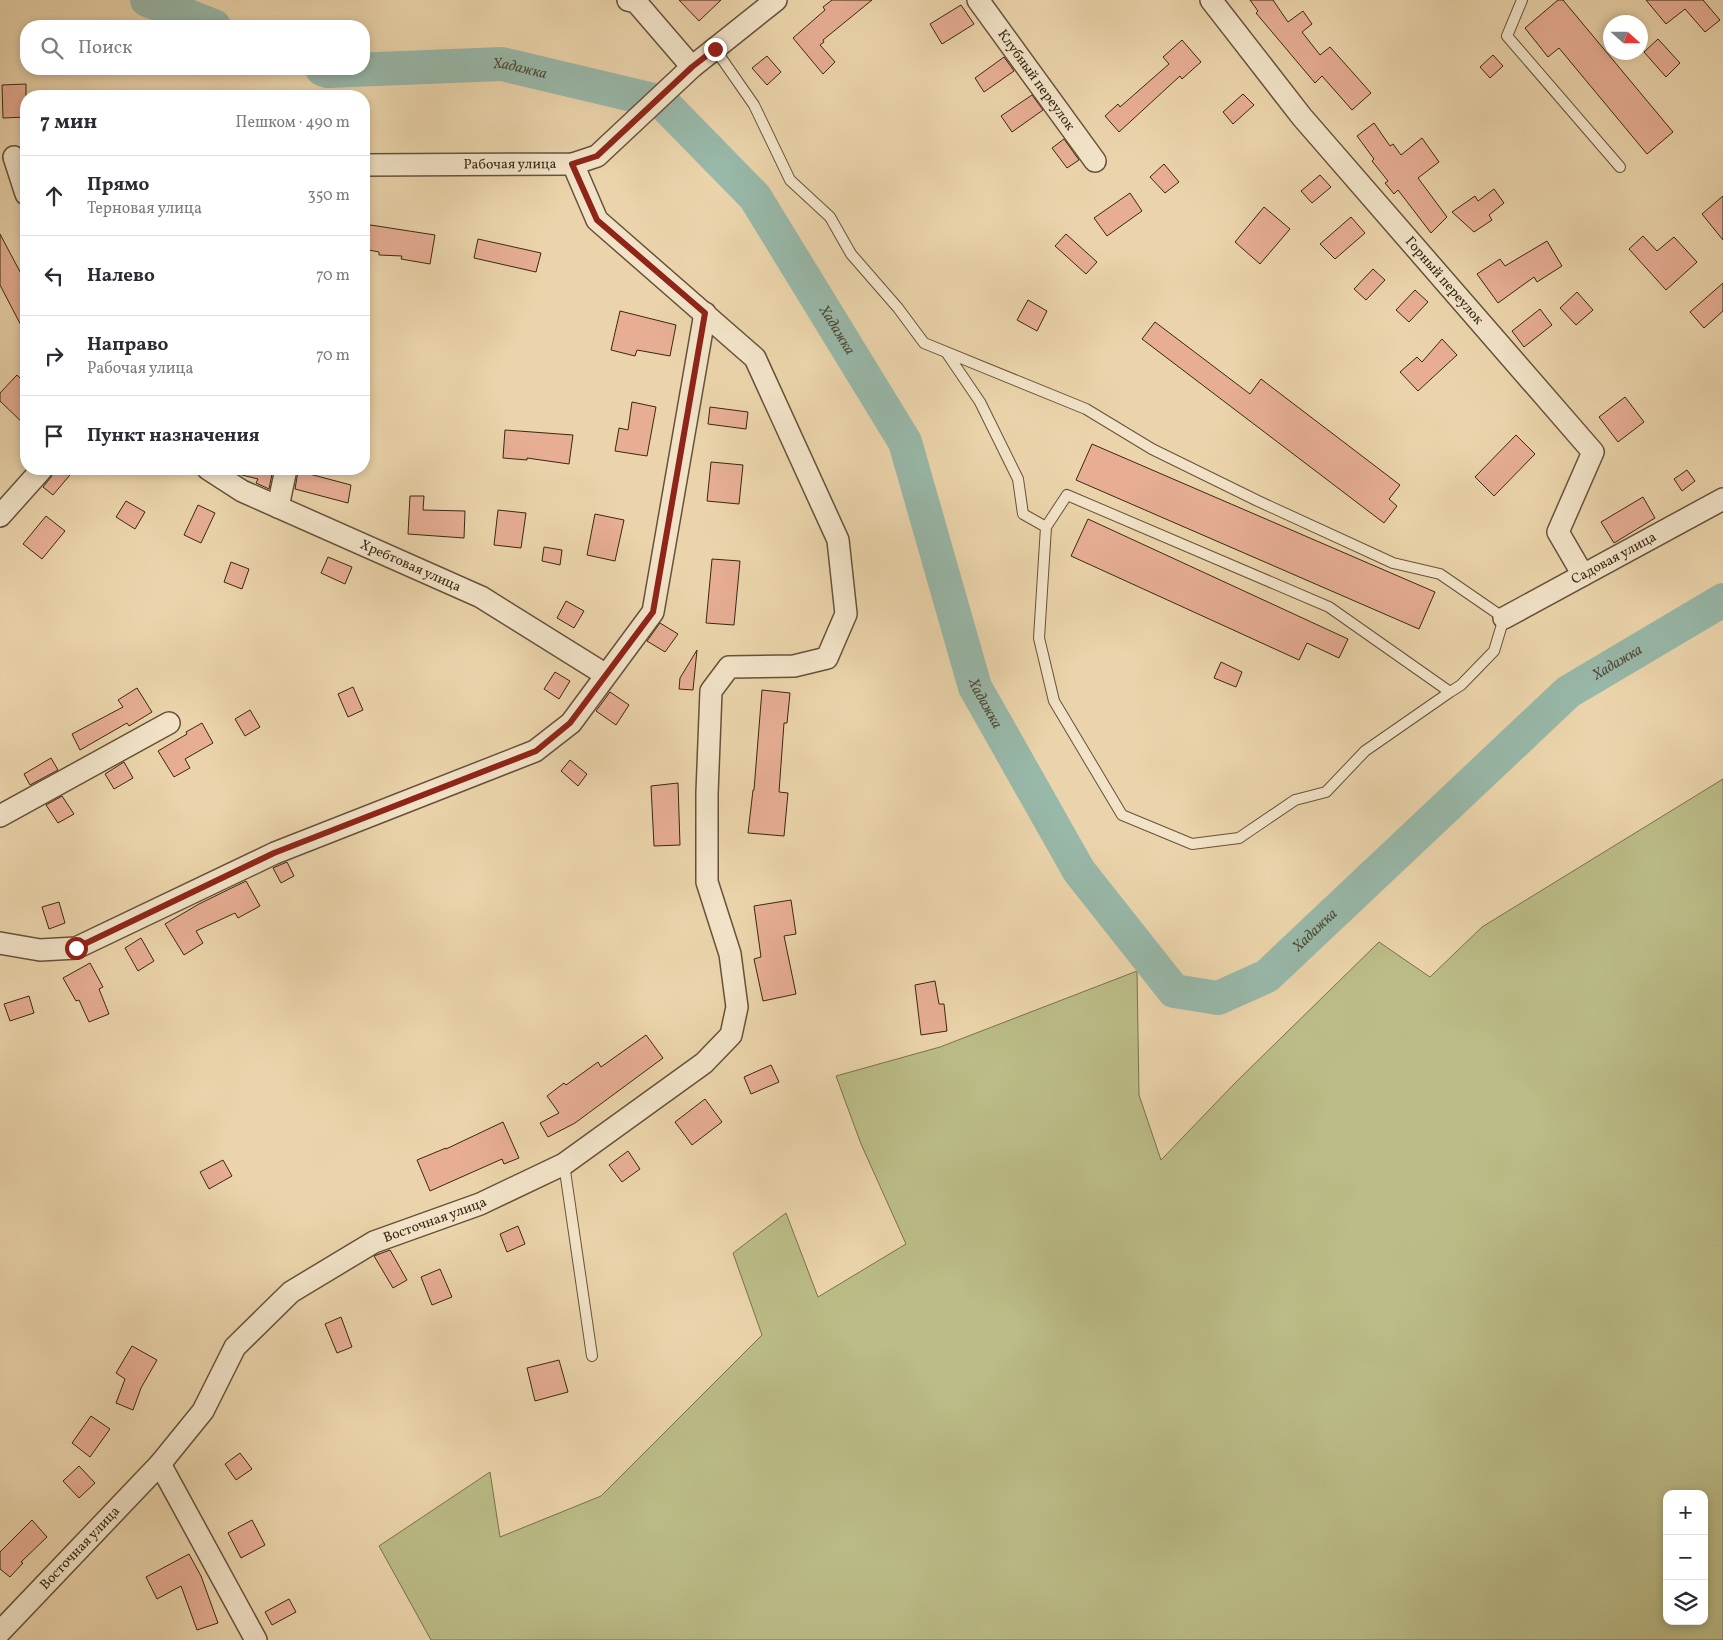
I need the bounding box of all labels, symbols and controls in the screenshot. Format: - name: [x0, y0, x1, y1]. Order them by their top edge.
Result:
- north arrow: [1603, 15, 1648, 60]
- search box: [20, 20, 370, 75]
- street label: Клубный переулок: [993, 26, 1080, 135]
- icon: search: [38, 34, 66, 62]
- text: Поиск: [78, 35, 132, 61]
- route end: [704, 38, 727, 61]
- water label: Хадажка: [492, 53, 549, 85]
- text: 7 мин: [40, 108, 97, 137]
- text: Пешком · 490 m: [236, 112, 350, 134]
- street label: Рабочая улица: [463, 155, 557, 174]
- text: Прямо: [87, 172, 149, 198]
- icon: ahead: [40, 182, 68, 210]
- text: 350 m: [307, 185, 350, 207]
- text: Терновая улица: [87, 198, 202, 220]
- street label: Горный переулок: [1401, 232, 1488, 329]
- icon: left: [40, 262, 68, 290]
- text: Налево: [87, 263, 155, 289]
- text: 70 m: [316, 265, 350, 287]
- water label: Хадажка: [813, 300, 860, 359]
- text: Направо: [87, 332, 169, 358]
- icon: right: [40, 342, 68, 370]
- text: 70 m: [316, 345, 350, 367]
- text: Рабочая улица: [87, 358, 193, 380]
- icon: arrive: [40, 422, 68, 450]
- text: Пункт назначения: [87, 423, 260, 449]
- street label: Садовая улица: [1568, 527, 1660, 589]
- street label: Хребтовая улица: [357, 535, 464, 597]
- water label: Хадажка: [1588, 640, 1646, 686]
- water label: Хадажка: [962, 675, 1007, 733]
- water label: Хадажка: [1287, 904, 1342, 958]
- route start: [65, 937, 88, 960]
- street label: Восточная улица: [381, 1193, 490, 1247]
- map controls: [1663, 1490, 1708, 1625]
- button: +: [1663, 1490, 1708, 1535]
- street label: Восточная улица: [36, 1502, 124, 1594]
- button: −: [1663, 1535, 1708, 1580]
- button: layers: [1663, 1580, 1708, 1625]

